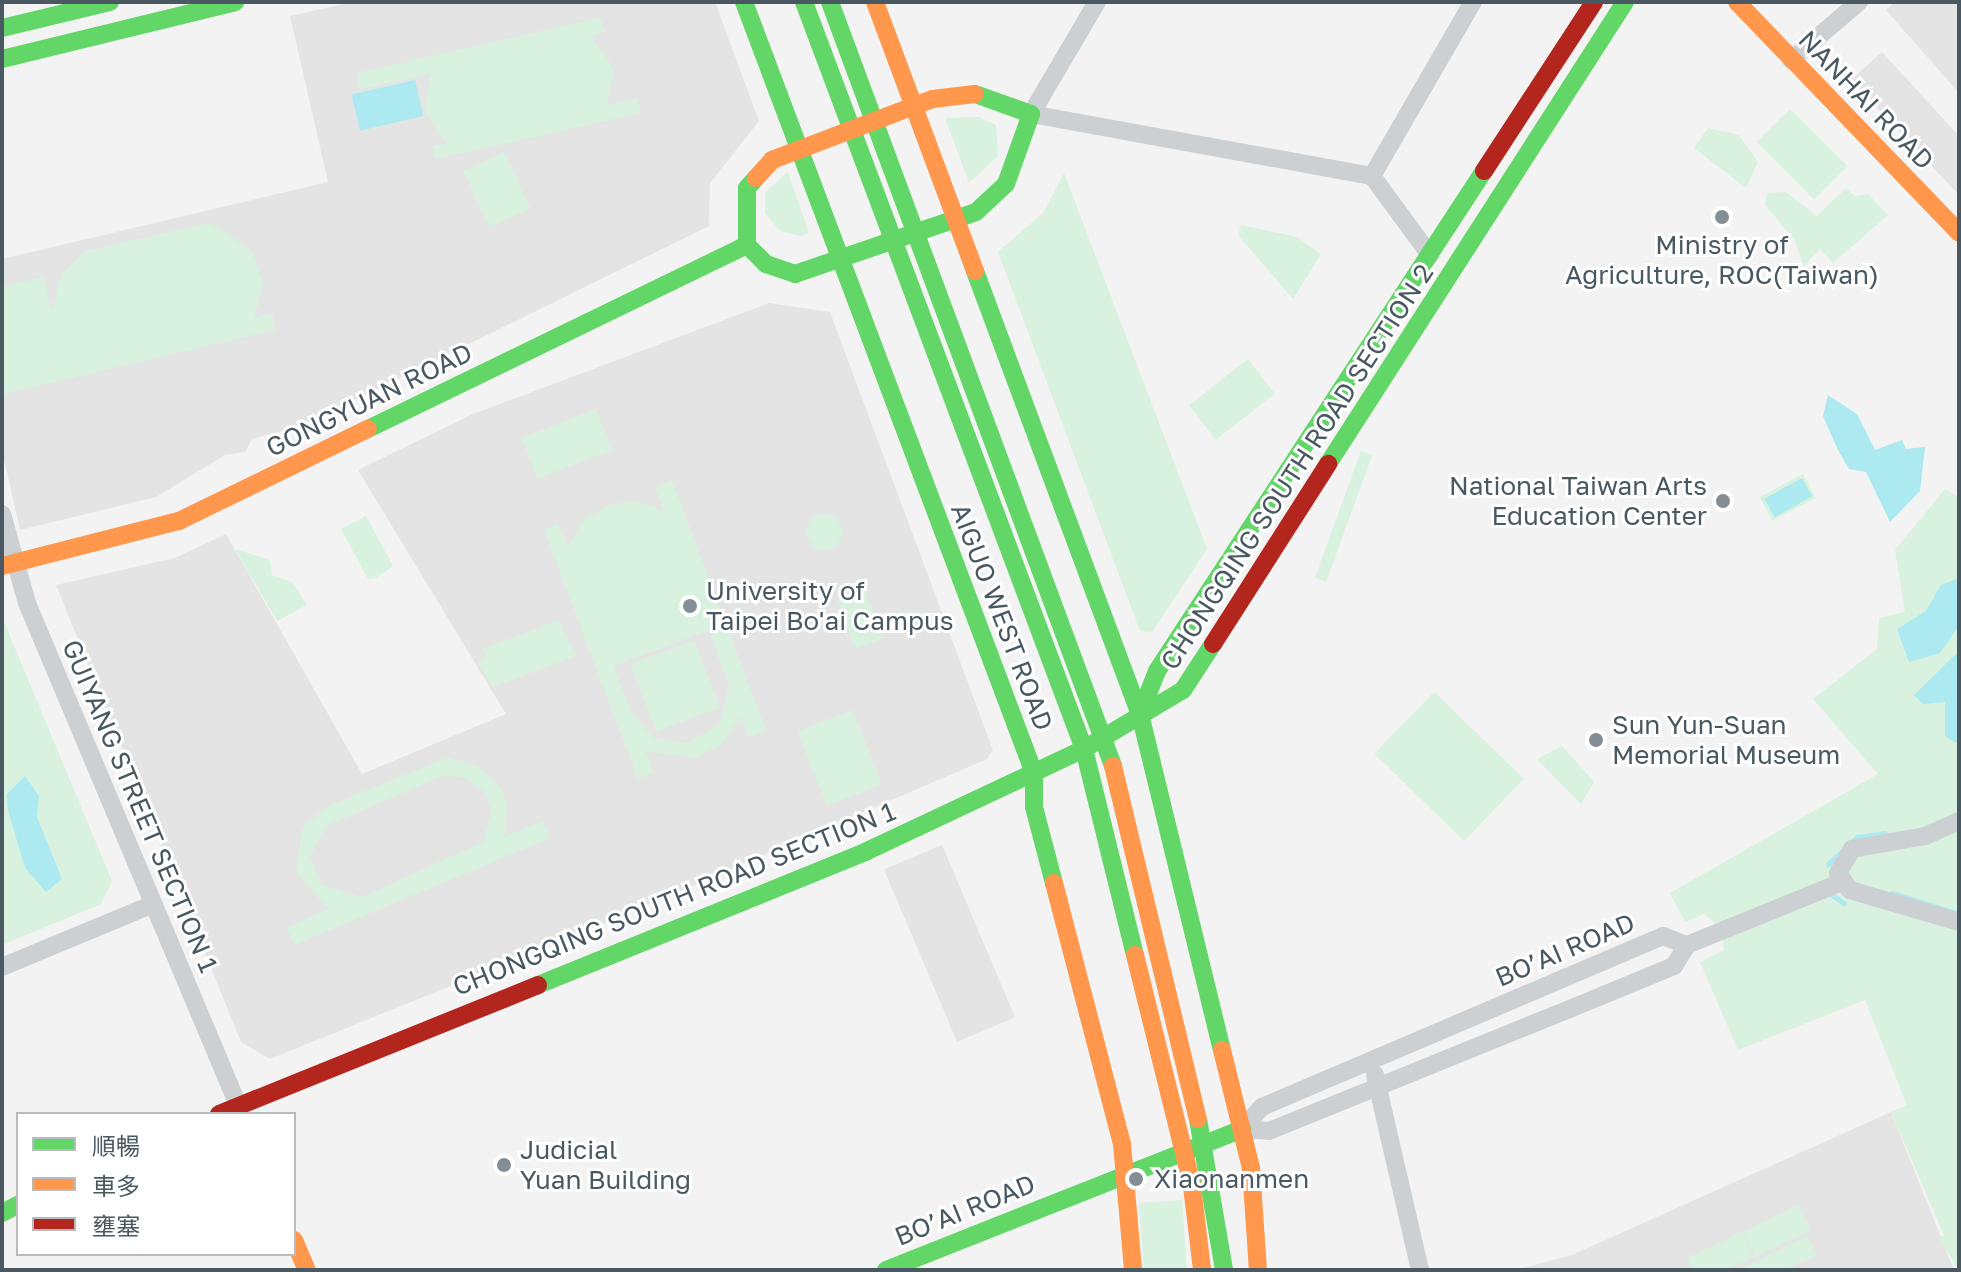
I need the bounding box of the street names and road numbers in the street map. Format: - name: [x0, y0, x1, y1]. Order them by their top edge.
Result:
- street label: NANHAI ROAD: [1792, 24, 1940, 176]
- street label: CHONGQING SOUTH ROAD SECTION 2: [1154, 259, 1440, 675]
- street label: GONGYUAN ROAD: [261, 337, 477, 463]
- street label: AIGUO WEST ROAD: [944, 499, 1060, 735]
- street label: GUIYANG STREET SECTION 1: [56, 635, 224, 977]
- street label: CHONGQING SOUTH ROAD SECTION 1: [448, 796, 900, 1002]
- street label: BO’AI ROAD: [1491, 907, 1639, 993]
- street label: BO’AI ROAD: [890, 1168, 1040, 1252]

